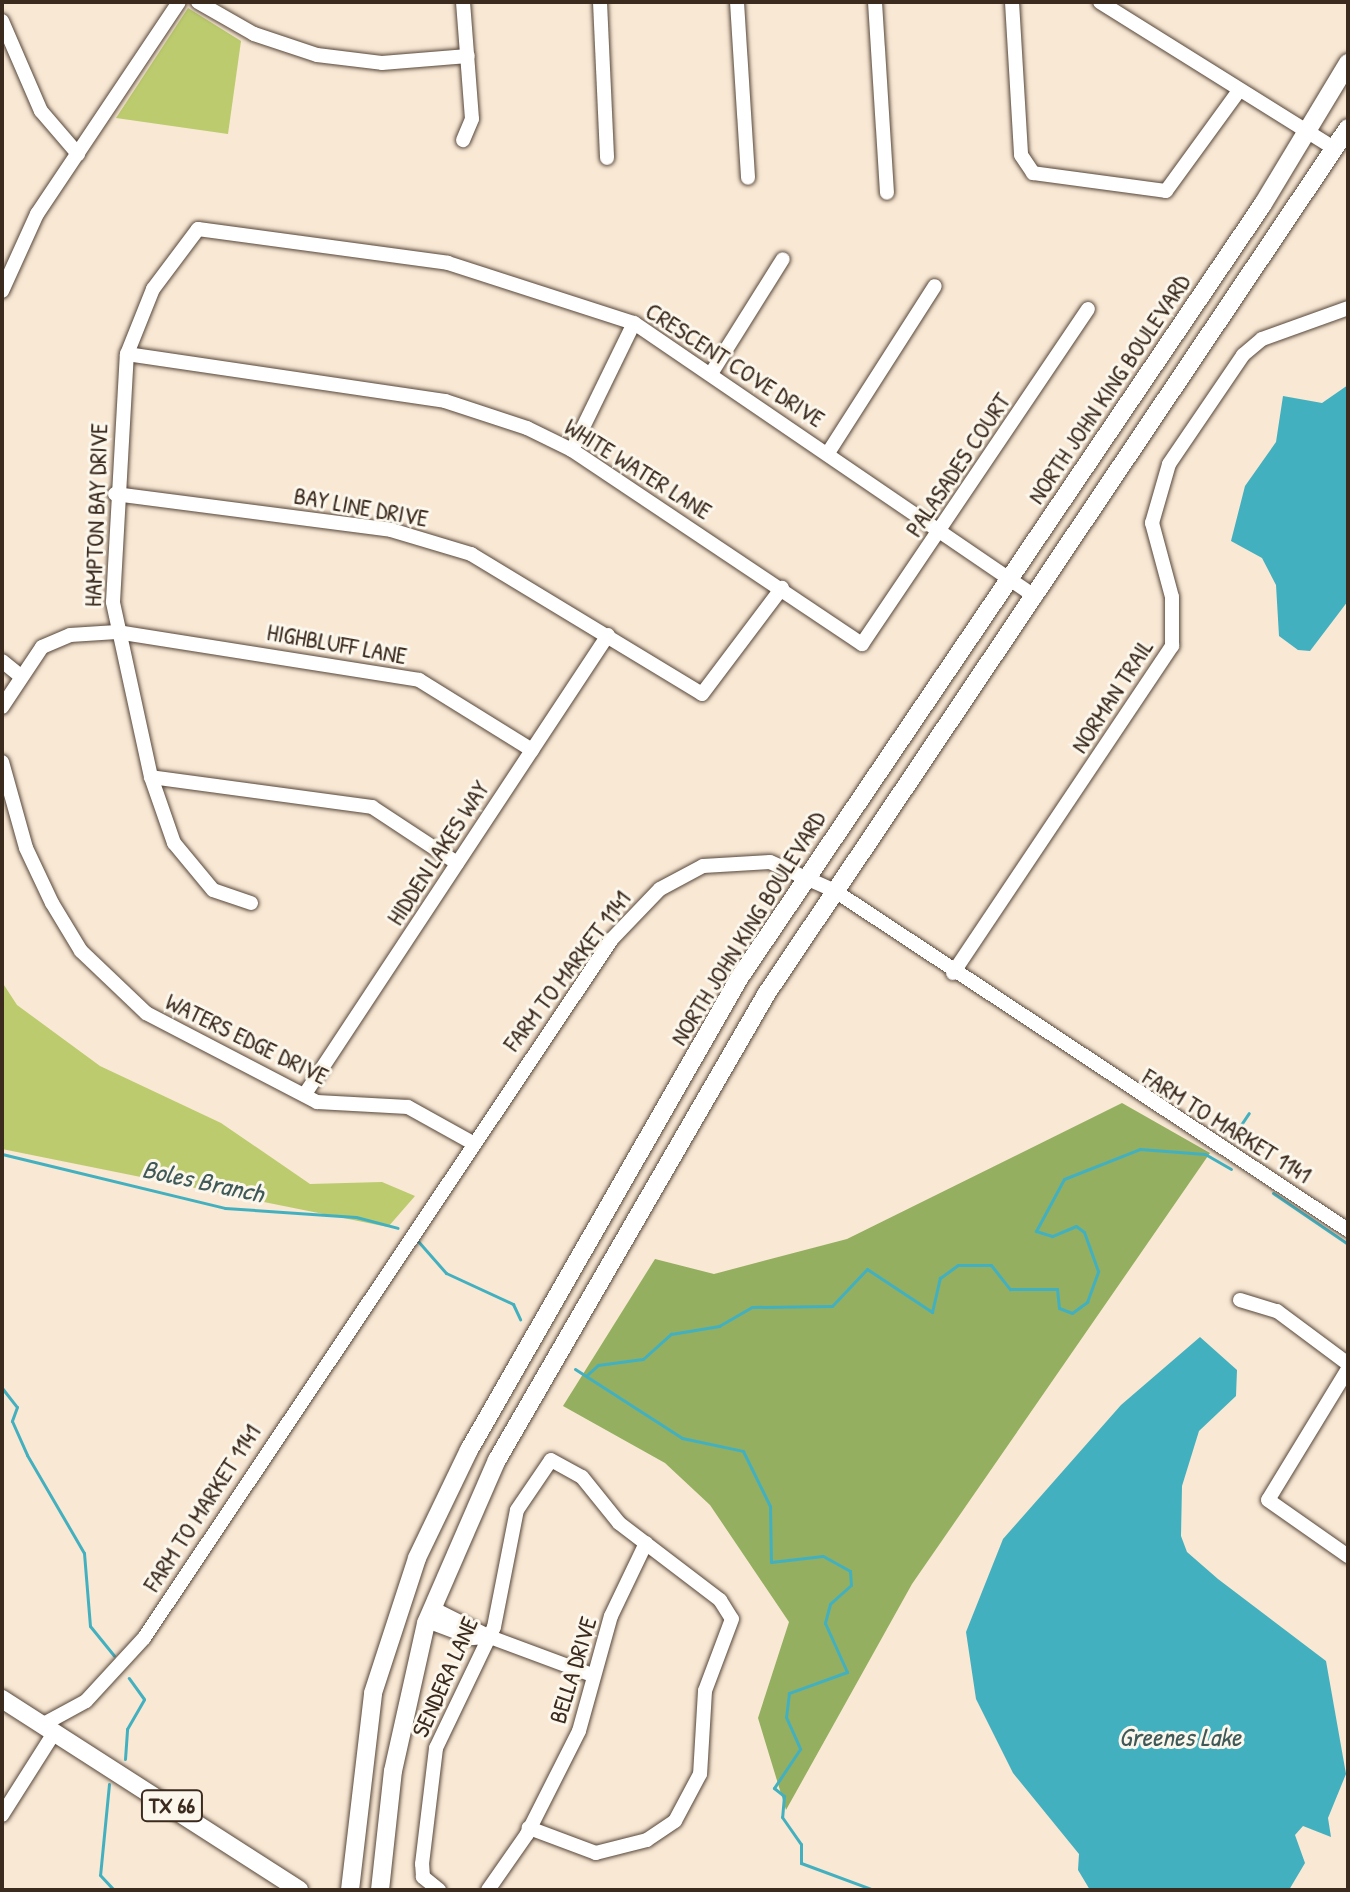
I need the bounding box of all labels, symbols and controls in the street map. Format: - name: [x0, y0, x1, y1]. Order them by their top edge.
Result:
- street label: NORTH JOHN KING BOULEVARD: [1021, 269, 1197, 509]
- street label: CRESCENT COVE DRIVE: [640, 297, 830, 433]
- street label: PALASADES COURT: [899, 388, 1017, 542]
- street label: WHITE WATER LANE: [559, 412, 717, 526]
- street label: HAMPTON BAY DRIVE: [78, 423, 114, 607]
- street label: BAY LINE DRIVE: [292, 481, 430, 533]
- street label: HIGHBLUFF LANE: [265, 618, 409, 670]
- street label: NORMAN TRAIL: [1065, 634, 1159, 758]
- street label: HIDDEN LAKES WAY: [381, 776, 495, 930]
- street label: NORTH JOHN KING BOULEVARD: [664, 806, 832, 1050]
- street label: FARM TO MARKET 1141: [497, 885, 637, 1057]
- street label: WATERS EDGE DRIVE: [161, 987, 333, 1091]
- street label: FARM TO MARKET 1141: [1137, 1063, 1317, 1189]
- water label: Boles Branch: [140, 1153, 266, 1209]
- street label: FARM TO MARKET 1141: [137, 1419, 267, 1597]
- street label: SENDERA LANE: [406, 1612, 484, 1742]
- street label: BELLA DRIVE: [543, 1613, 603, 1727]
- water label: Greenes Lake: [1119, 1721, 1241, 1753]
- road number: TX 66: [140, 1788, 204, 1824]

